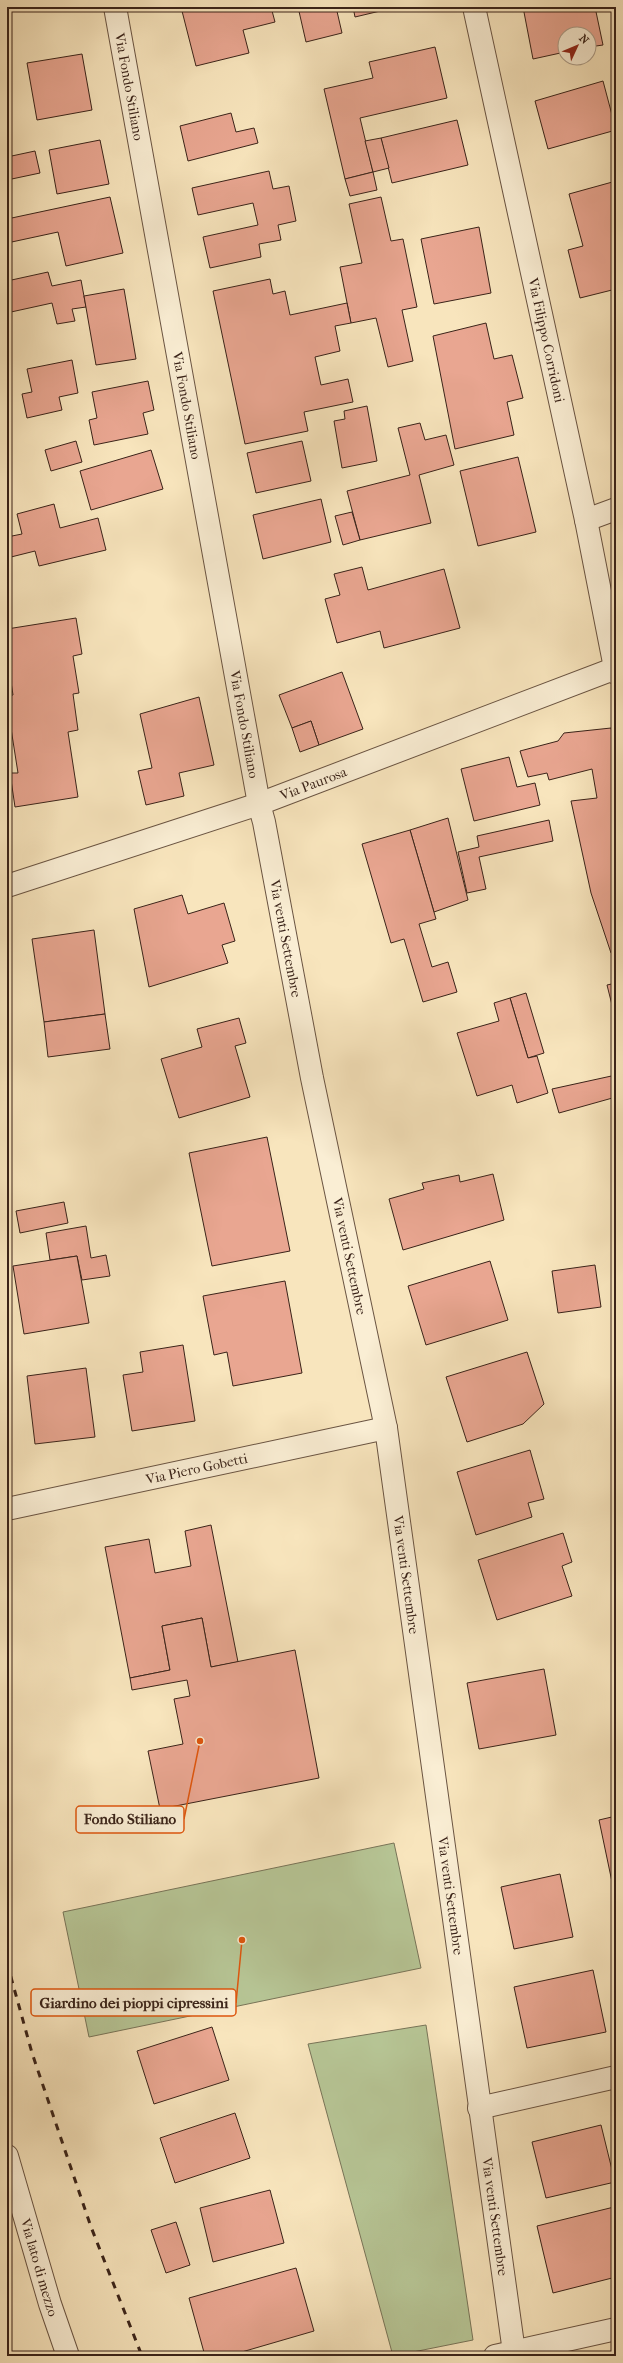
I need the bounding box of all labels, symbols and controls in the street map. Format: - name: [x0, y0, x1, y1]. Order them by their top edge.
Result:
- north arrow: [557, 26, 597, 66]
- street label: Via Fondo Stiliano: [111, 31, 147, 142]
- text: N: [576, 32, 592, 47]
- street label: Via Filippo Corridoni: [524, 275, 568, 404]
- street label: Via Fondo Stiliano: [168, 349, 205, 461]
- street label: Via Fondo Stiliano: [226, 668, 262, 780]
- street label: Via Paurosa: [277, 763, 350, 805]
- street label: Via venti Settembre: [266, 877, 305, 999]
- street label: Via venti Settembre: [328, 1195, 370, 1316]
- street label: Via Piero Gobetti: [143, 1450, 249, 1488]
- street label: Via venti Settembre: [389, 1514, 422, 1635]
- callout: Fondo Stiliano: [76, 1806, 184, 1833]
- text: Fondo Stiliano: [83, 1810, 177, 1828]
- street label: Via venti Settembre: [434, 1835, 467, 1956]
- callout: Giardino dei pioppi cipressini: [31, 1989, 236, 2016]
- text: Giardino dei pioppi cipressini: [40, 1994, 229, 2012]
- street label: Via venti Settembre: [478, 2155, 511, 2277]
- street label: Via lato di mezzo: [16, 2216, 62, 2319]

